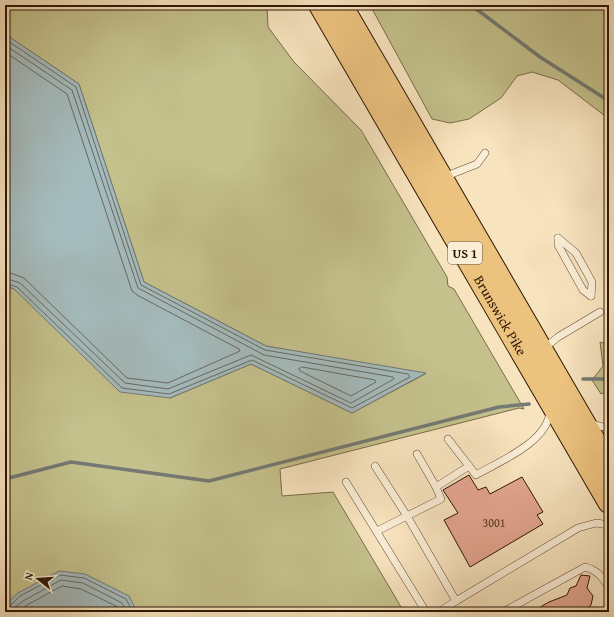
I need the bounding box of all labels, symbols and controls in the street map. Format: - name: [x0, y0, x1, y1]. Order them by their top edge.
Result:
- road number: US 1: [448, 242, 482, 264]
- street label: Brunswick Pike: [469, 272, 532, 360]
- house number: 3001: [482, 514, 506, 531]
- north arrow: [18, 559, 58, 599]
- text: N: [20, 570, 37, 582]

